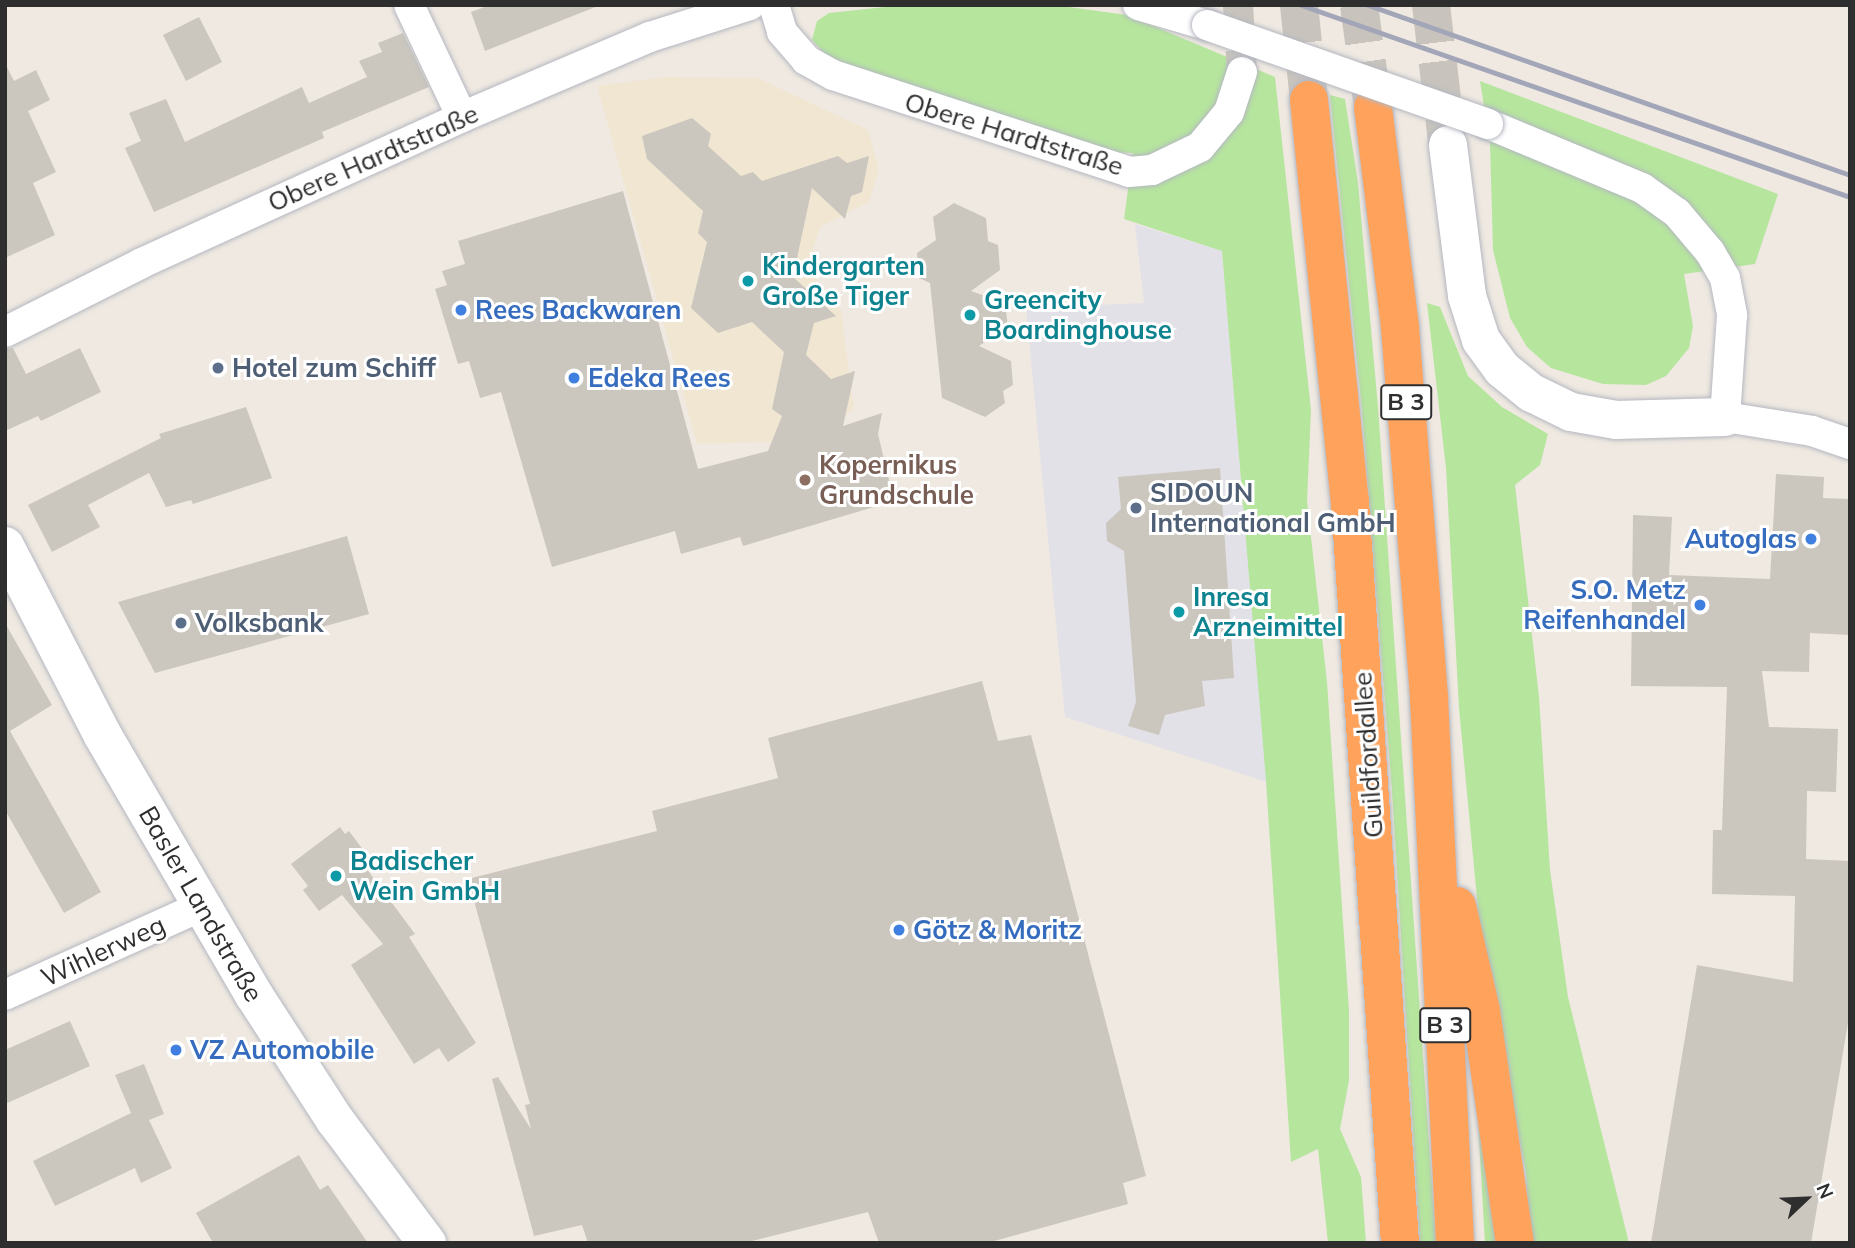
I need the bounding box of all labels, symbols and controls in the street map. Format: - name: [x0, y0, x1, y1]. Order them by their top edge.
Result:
- street label: Obere Hardtstraße: [901, 86, 1127, 182]
- street label: Obere Hardtstraße: [263, 98, 483, 218]
- place label: Kindergarten Große Tiger: [762, 250, 925, 312]
- marker: Kindergarten Große Tiger: [740, 273, 756, 289]
- place label: Greencity Boardinghouse: [984, 284, 1172, 346]
- place label: Rees Backwaren: [475, 294, 681, 326]
- marker: Rees Backwaren: [453, 302, 469, 318]
- marker: Greencity Boardinghouse: [962, 307, 978, 323]
- place label: Hotel zum Schiff: [232, 352, 436, 384]
- marker: Hotel zum Schiff: [210, 360, 226, 376]
- place label: Edeka Rees: [588, 362, 731, 394]
- marker: Edeka Rees: [566, 370, 582, 386]
- road number: B 3: [1380, 382, 1432, 422]
- place label: Kopernikus Grundschule: [819, 449, 974, 510]
- marker: Kopernikus Grundschule: [797, 472, 813, 488]
- place label: SIDOUN International GmbH: [1150, 477, 1396, 538]
- marker: SIDOUN International GmbH: [1128, 500, 1144, 516]
- place label: Autoglas: [1685, 523, 1797, 555]
- marker: Autoglas: [1803, 531, 1819, 547]
- place label: S.O. Metz Reifenhandel: [1523, 574, 1686, 636]
- place label: Inresa Arzneimittel: [1193, 581, 1343, 642]
- marker: S.O. Metz Reifenhandel: [1692, 597, 1708, 613]
- marker: Inresa Arzneimittel: [1171, 604, 1187, 620]
- place label: Volksbank: [195, 607, 324, 639]
- marker: Volksbank: [173, 615, 189, 631]
- street label: Guildfordallee: [1347, 671, 1389, 839]
- street label: Basler Landstraße: [132, 801, 270, 1007]
- place label: Badischer Wein GmbH: [350, 845, 500, 906]
- marker: Badischer Wein GmbH: [328, 868, 344, 884]
- street label: Wihlerweg: [36, 909, 170, 993]
- place label: Götz & Moritz: [913, 914, 1082, 946]
- marker: Götz & Moritz: [891, 922, 907, 938]
- road number: B 3: [1419, 1004, 1471, 1045]
- place label: VZ Automobile: [190, 1034, 374, 1066]
- marker: VZ Automobile: [168, 1042, 184, 1058]
- north arrow: [1771, 1164, 1841, 1234]
- text: N: [1811, 1179, 1839, 1202]

